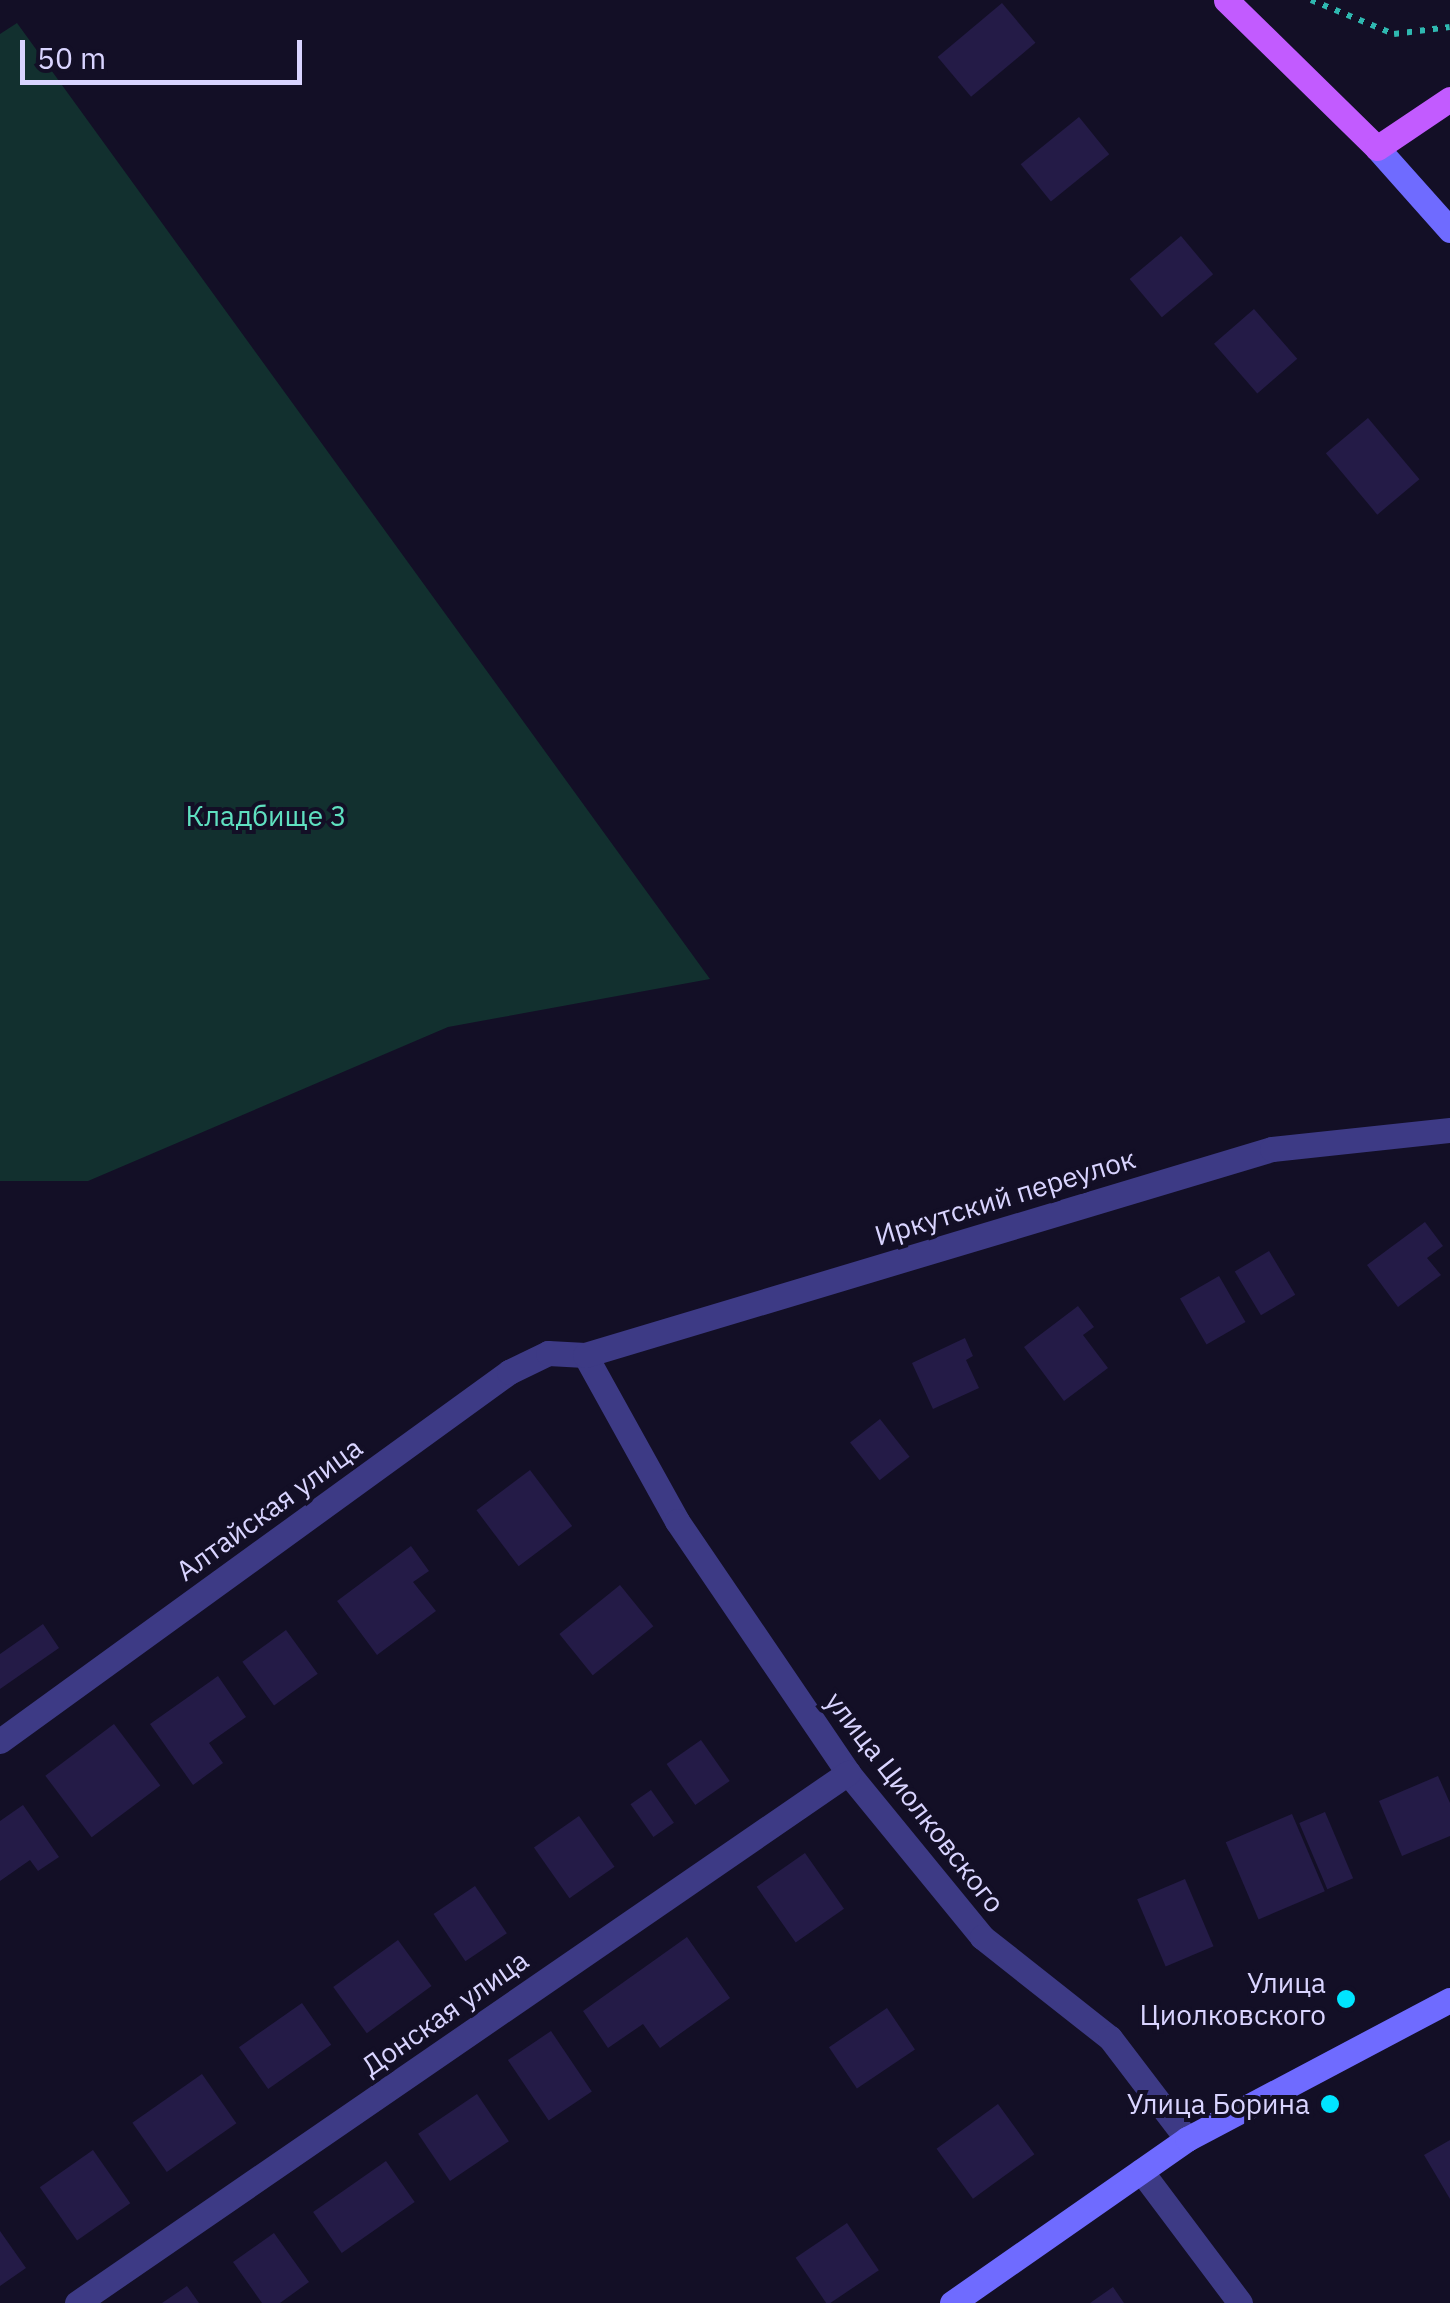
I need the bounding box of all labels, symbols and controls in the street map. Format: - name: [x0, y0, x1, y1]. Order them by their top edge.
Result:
- scale bar: [25, 20, 308, 82]
- text: 50 m: [37, 38, 106, 77]
- park label: Кладбище 3: [186, 799, 346, 833]
- street label: Иркутский переулок: [871, 1141, 1139, 1253]
- street label: Алтайская улица: [169, 1430, 369, 1588]
- street label: улица Циолковского: [818, 1685, 1012, 1919]
- street label: Донская улица: [355, 1943, 535, 2083]
- place label: Улица Циолковского: [1139, 1966, 1326, 2032]
- marker: Улица Циолковского: [1335, 1988, 1357, 2010]
- place label: Улица Борина: [1127, 2087, 1310, 2121]
- marker: Улица Борина: [1319, 2093, 1341, 2115]

